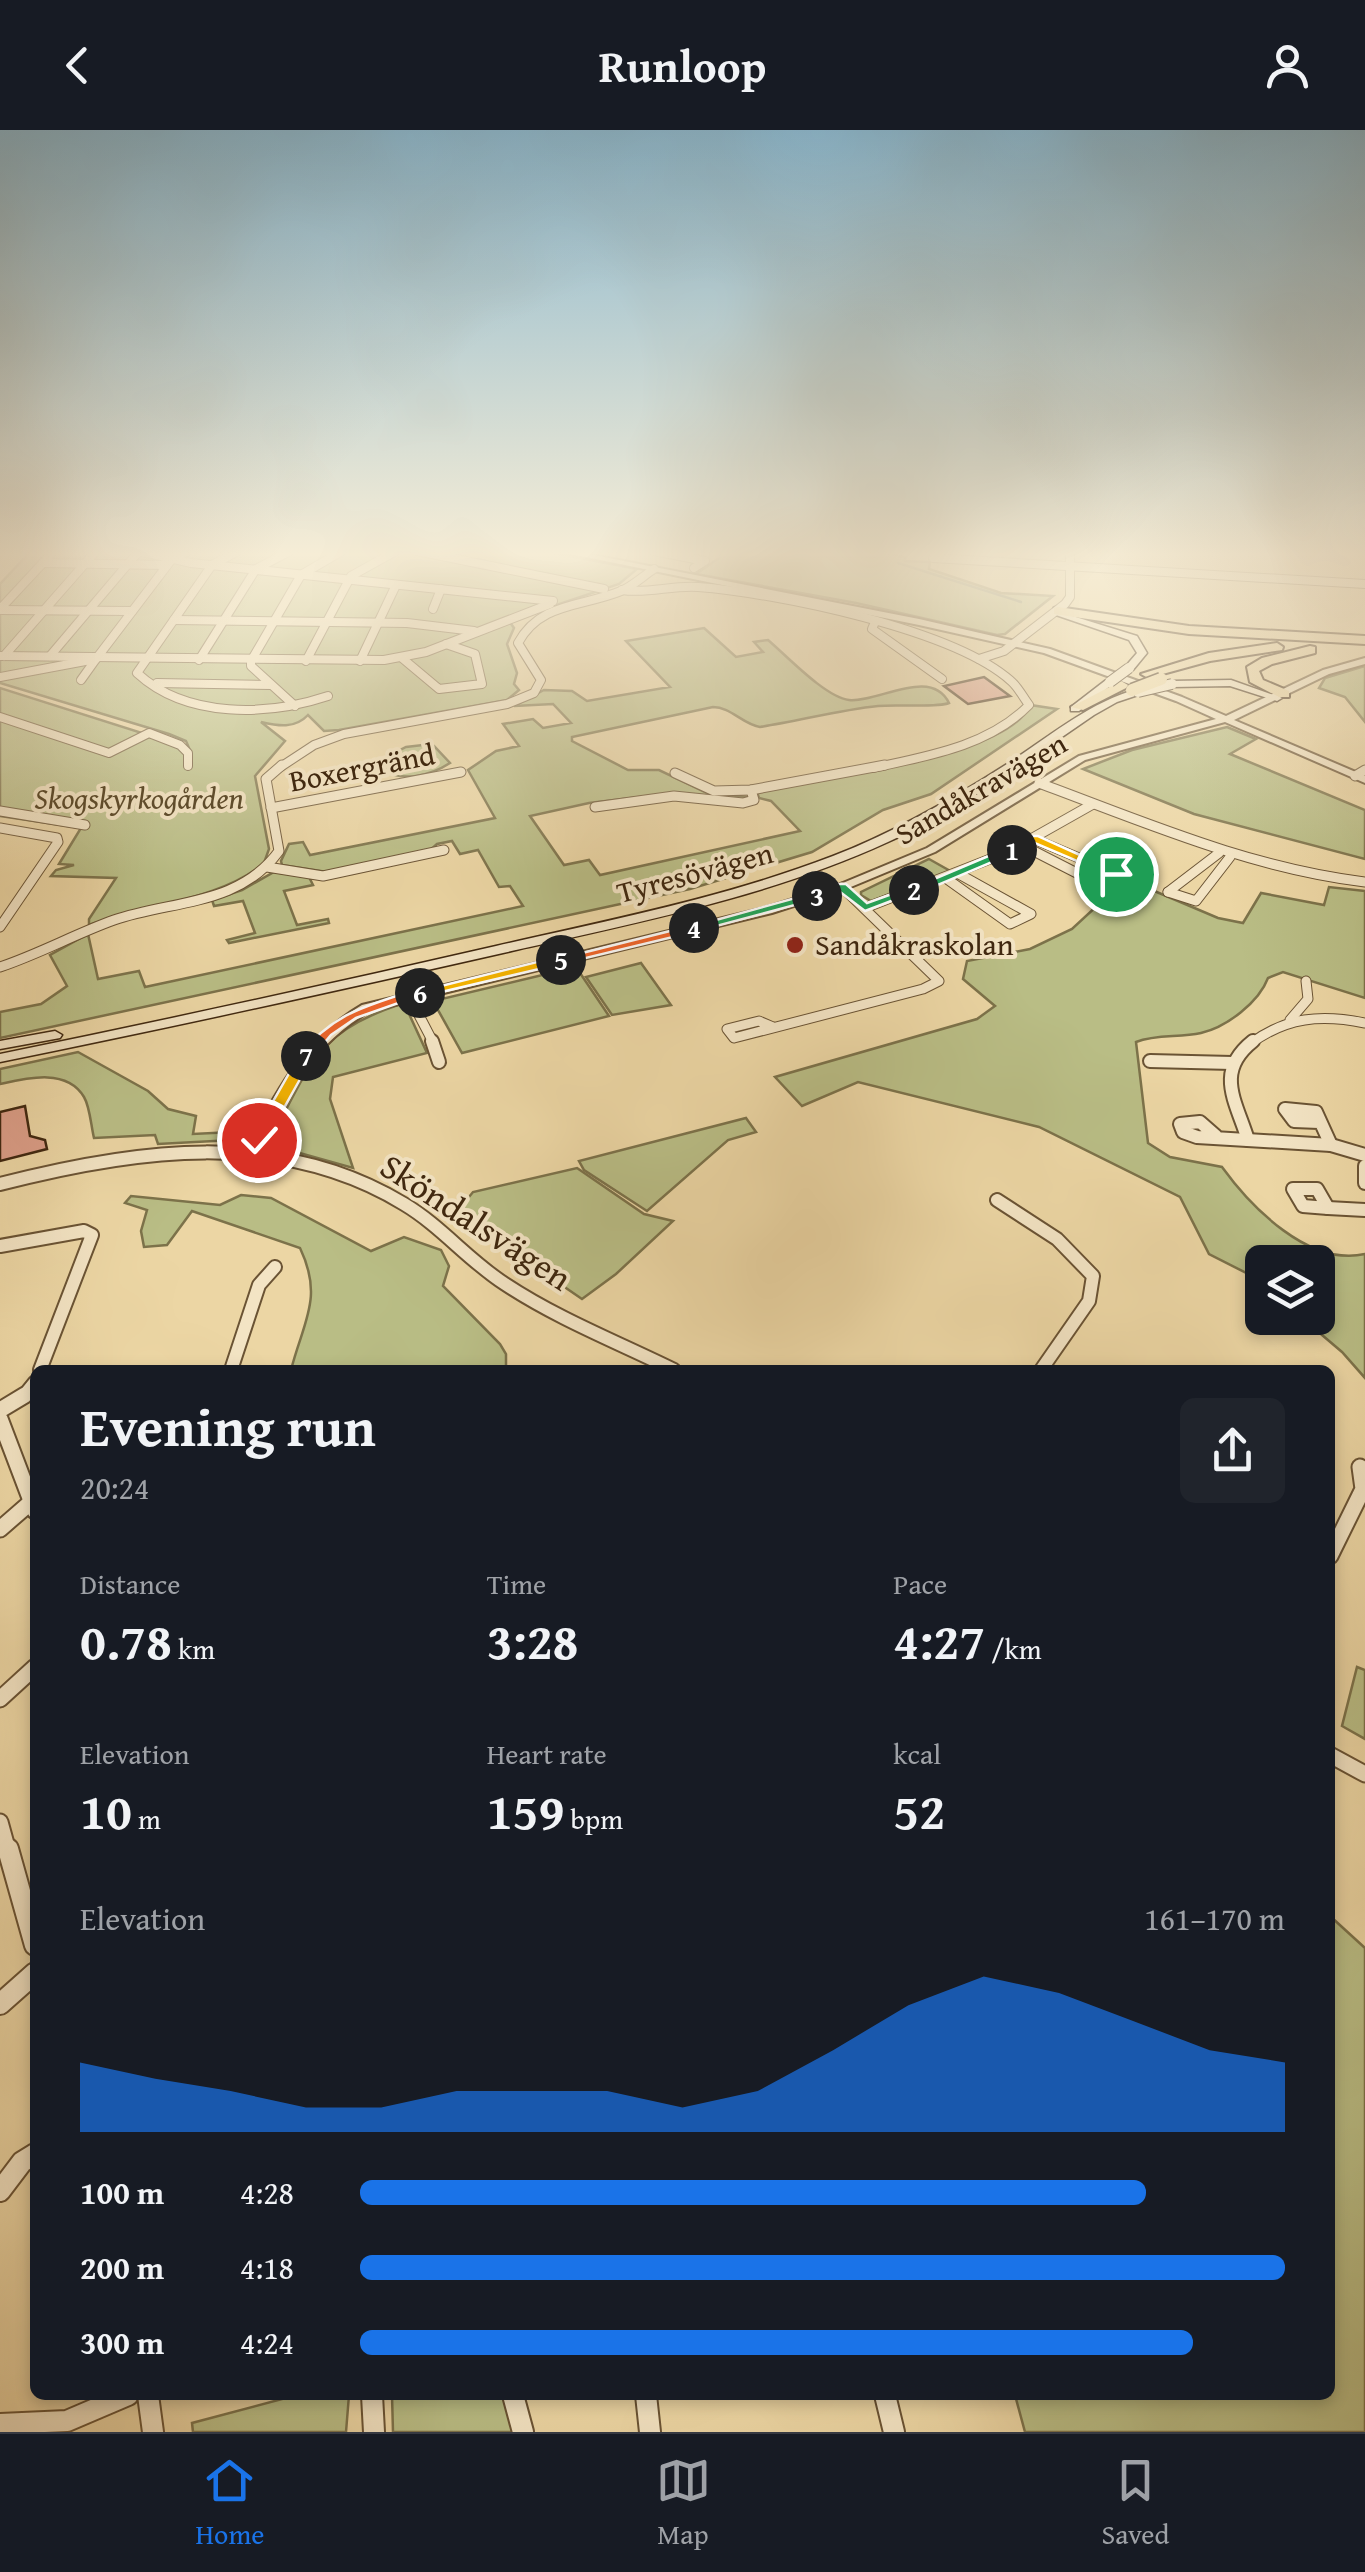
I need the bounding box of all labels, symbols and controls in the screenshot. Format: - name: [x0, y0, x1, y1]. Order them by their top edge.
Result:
- text: Runloop: [599, 33, 766, 98]
- icon: back: [50, 38, 105, 93]
- icon: person: [1260, 38, 1315, 93]
- street label: Sandåkravägen: [886, 721, 1075, 855]
- street label: Boxergränd: [285, 731, 438, 803]
- park label: Skogskyrkogården: [34, 776, 244, 820]
- pin: 1: [987, 825, 1037, 875]
- text: 1: [1005, 829, 1019, 870]
- street label: Tyresövägen: [612, 830, 778, 914]
- pin: [1074, 832, 1159, 917]
- icon: arrive: [1089, 847, 1144, 902]
- pin: 2: [889, 865, 939, 915]
- text: 2: [907, 869, 921, 910]
- pin: 3: [792, 871, 842, 921]
- text: 3: [810, 875, 824, 916]
- pin: 4: [669, 903, 719, 953]
- text: 4: [687, 907, 701, 948]
- place label: Sandåkraskolan: [815, 922, 1014, 966]
- marker: Sandåkraskolan: [784, 934, 806, 956]
- pin: 5: [536, 935, 586, 985]
- text: 5: [554, 939, 568, 980]
- pin: 6: [395, 968, 445, 1018]
- text: 6: [413, 972, 427, 1013]
- pin: 7: [281, 1031, 331, 1081]
- text: 7: [299, 1035, 313, 1076]
- pin: [217, 1098, 302, 1183]
- icon: check: [232, 1113, 287, 1168]
- street label: Sköndalsvägen: [371, 1141, 582, 1303]
- map controls: [1245, 1245, 1335, 1335]
- button: layers: [1245, 1245, 1335, 1335]
- text: Evening run: [80, 1386, 376, 1466]
- button: share: [1180, 1398, 1285, 1503]
- text: 20:24: [80, 1464, 149, 1511]
- text: Distance: [80, 1563, 180, 1604]
- text: Time: [487, 1563, 546, 1604]
- text: Pace: [893, 1563, 947, 1604]
- text: 0.78: [80, 1604, 172, 1677]
- text: 3:28: [487, 1604, 579, 1677]
- text: 4:27: [893, 1604, 985, 1677]
- text: km: [172, 1628, 215, 1669]
- text: /km: [985, 1628, 1042, 1669]
- text: Elevation: [80, 1733, 190, 1774]
- text: Heart rate: [487, 1733, 607, 1774]
- text: kcal: [893, 1733, 941, 1774]
- text: 10: [80, 1774, 132, 1847]
- text: 159: [487, 1774, 564, 1847]
- text: 52: [893, 1774, 945, 1847]
- text: m: [132, 1798, 161, 1839]
- text: bpm: [564, 1798, 623, 1839]
- text: Elevation: [80, 1895, 205, 1942]
- text: 161–170 m: [1144, 1895, 1285, 1942]
- text: 100 m: [80, 2169, 164, 2216]
- text: 4:28: [240, 2169, 294, 2216]
- text: 200 m: [80, 2244, 164, 2291]
- text: 4:18: [240, 2244, 294, 2291]
- text: 300 m: [80, 2319, 164, 2366]
- text: 4:24: [240, 2319, 294, 2366]
- tab: Home: [196, 2453, 264, 2554]
- tab: Map: [656, 2453, 711, 2554]
- tab: Saved: [1102, 2453, 1169, 2554]

